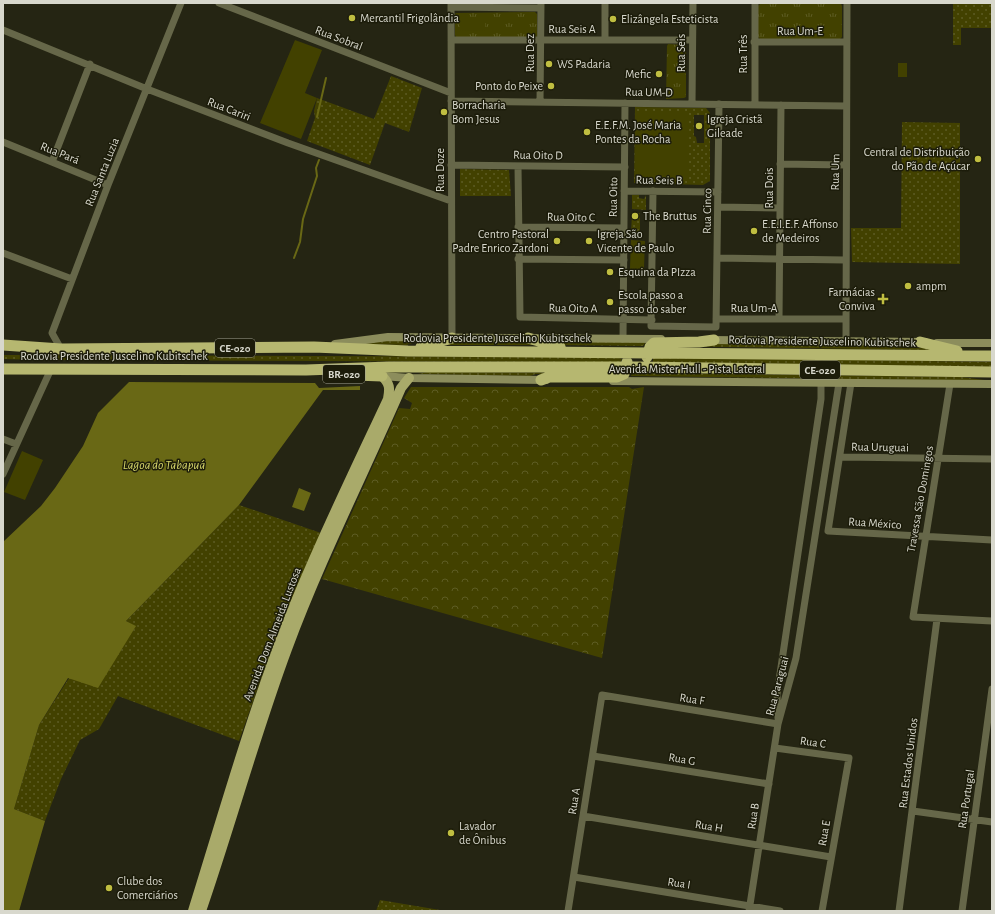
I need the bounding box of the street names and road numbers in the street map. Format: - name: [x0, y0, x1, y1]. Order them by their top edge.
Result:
- street label: Rua Sobral: [314, 23, 364, 53]
- street label: Rua Seis A: [548, 23, 596, 35]
- street label: Rua Um-E: [777, 25, 823, 37]
- street label: Rua Dez: [524, 34, 536, 72]
- street label: Rua Seis: [675, 34, 687, 72]
- street label: Rua Três: [737, 34, 749, 74]
- street label: Rua UM-D: [625, 86, 673, 98]
- street label: Rua Cariri: [206, 95, 252, 123]
- street label: Rua Santa Luzia: [83, 136, 121, 208]
- street label: Rua Pará: [39, 140, 82, 166]
- street label: Rua Doze: [434, 148, 446, 192]
- street label: Rua Oito D: [513, 149, 563, 161]
- street label: Rua Um: [829, 153, 841, 191]
- street label: Rua Dois: [763, 167, 775, 209]
- street label: Rua Seis B: [636, 174, 682, 186]
- street label: Rua Oito: [607, 177, 619, 217]
- street label: Rua Cinco: [701, 188, 713, 234]
- street label: Rua Oito C: [547, 211, 595, 223]
- street label: Rua Oito A: [548, 302, 598, 314]
- street label: Rua Um-A: [731, 302, 778, 314]
- street label: Rodovia Presidente Juscelino Kubitschek: [403, 332, 591, 344]
- street label: Rodovia Presidente Juscelino Kubitschek: [728, 333, 916, 349]
- road number: CE-020: [215, 339, 255, 357]
- street label: Rodovia Presidente Juscelino Kubitschek: [20, 350, 208, 362]
- road number: CE-020: [800, 361, 840, 379]
- street label: Avenida Mister Hull - Pista Lateral: [609, 363, 765, 375]
- road number: BR-020: [323, 365, 365, 383]
- street label: Rua Uruguai: [851, 440, 909, 454]
- street label: Travessa São Domingos: [905, 445, 935, 553]
- street label: Rua México: [848, 515, 902, 531]
- street label: Avenida Dom Almeida Lustosa: [241, 565, 303, 702]
- street label: Rua Paraguai: [763, 655, 791, 717]
- street label: Rua F: [679, 691, 706, 707]
- street label: Rua Estados Unidos: [896, 717, 920, 809]
- street label: Rua C: [799, 734, 827, 750]
- street label: Rua G: [668, 751, 696, 767]
- street label: Rua Portugal: [956, 769, 976, 829]
- street label: Rua A: [566, 787, 582, 815]
- street label: Rua B: [745, 802, 761, 830]
- street label: Rua H: [694, 818, 724, 834]
- street label: Rua E: [816, 819, 832, 847]
- street label: Rua I: [667, 875, 691, 891]

